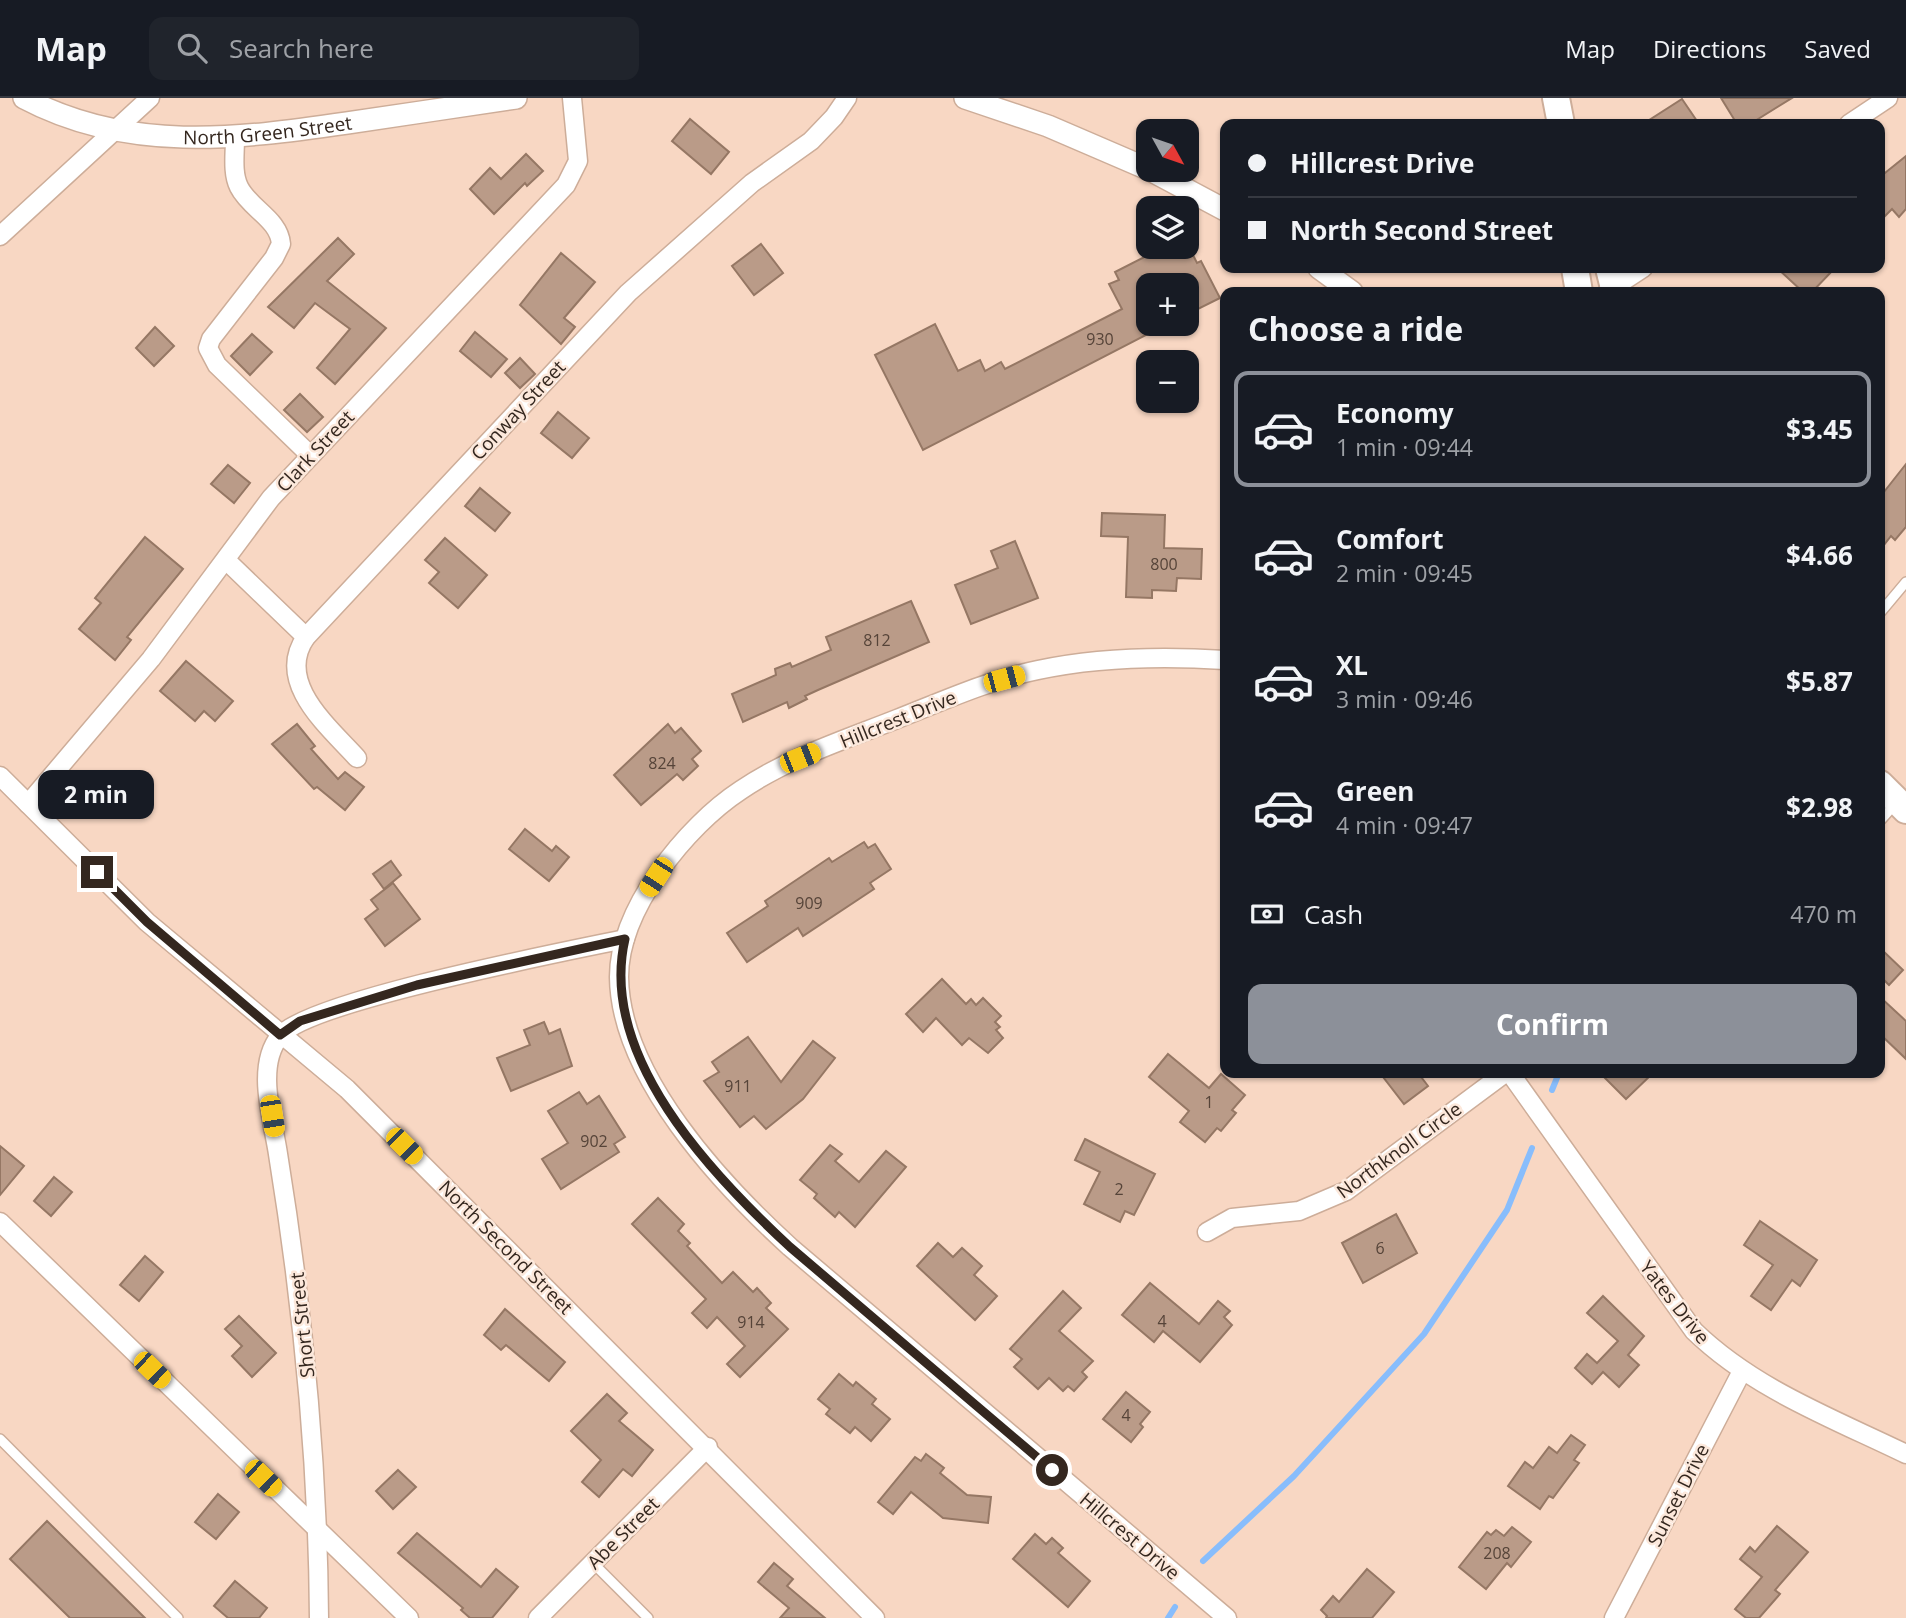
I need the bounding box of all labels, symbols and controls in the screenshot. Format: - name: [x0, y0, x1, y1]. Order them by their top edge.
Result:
- search box: [149, 17, 639, 80]
- text: Map: [35, 26, 107, 71]
- icon: search: [173, 29, 211, 67]
- text: Search here: [229, 30, 374, 66]
- text: Map: [1565, 32, 1615, 65]
- text: Directions: [1653, 32, 1766, 65]
- text: Saved: [1804, 32, 1871, 65]
- street label: North Green Street: [183, 109, 354, 150]
- north arrow: [1136, 119, 1199, 182]
- map controls: [1136, 119, 1199, 413]
- text: Hillcrest Drive: [1290, 145, 1474, 181]
- button: layers: [1136, 196, 1199, 259]
- text: North Second Street: [1290, 212, 1553, 248]
- button: +: [1136, 273, 1199, 336]
- text: Choose a ride: [1248, 307, 1463, 350]
- house number: 930: [1086, 328, 1114, 350]
- button: −: [1136, 350, 1199, 413]
- street label: Conway Street: [465, 354, 571, 466]
- text: Economy: [1336, 395, 1454, 431]
- icon: car: [1252, 398, 1315, 461]
- street label: Clark Street: [270, 404, 360, 498]
- text: $3.45: [1786, 411, 1853, 447]
- text: 1 min · 09:44: [1336, 431, 1473, 463]
- text: Comfort: [1336, 521, 1443, 557]
- icon: car: [1252, 524, 1315, 587]
- text: $4.66: [1786, 537, 1853, 573]
- house number: 800: [1150, 553, 1178, 575]
- text: 2 min · 09:45: [1336, 557, 1473, 589]
- house number: 812: [863, 629, 891, 651]
- text: XL: [1336, 647, 1368, 683]
- icon: car: [1252, 650, 1315, 713]
- car: [981, 663, 1028, 695]
- text: $5.87: [1786, 663, 1853, 699]
- text: 3 min · 09:46: [1336, 683, 1473, 715]
- street label: Hillcrest Drive: [836, 684, 960, 754]
- car: [777, 740, 824, 776]
- house number: 824: [648, 752, 676, 774]
- callout: 2 min: [39, 770, 155, 820]
- text: Green: [1336, 773, 1414, 809]
- icon: car: [1252, 776, 1315, 839]
- text: 2 min: [64, 778, 128, 810]
- text: $2.98: [1786, 789, 1853, 825]
- text: 4 min · 09:47: [1336, 809, 1473, 841]
- car: [636, 854, 677, 900]
- route end: [81, 856, 113, 888]
- house number: 909: [795, 892, 823, 914]
- icon: cash: [1248, 895, 1286, 933]
- text: Cash: [1304, 896, 1363, 932]
- text: 470 m: [1790, 898, 1857, 930]
- button: Confirm: [1248, 984, 1857, 1064]
- house number: 911: [724, 1075, 752, 1097]
- house number: 1: [1204, 1091, 1214, 1113]
- car: [259, 1094, 286, 1138]
- street label: Northknoll Circle: [1331, 1096, 1467, 1204]
- car: [382, 1124, 427, 1168]
- house number: 902: [580, 1130, 608, 1152]
- street label: North Second Street: [433, 1174, 579, 1320]
- house number: 2: [1114, 1178, 1124, 1200]
- house number: 6: [1375, 1237, 1385, 1259]
- street label: Yates Drive: [1634, 1255, 1716, 1349]
- street label: Short Street: [284, 1271, 320, 1379]
- house number: 4: [1157, 1310, 1167, 1332]
- house number: 914: [737, 1311, 765, 1333]
- car: [130, 1348, 175, 1392]
- house number: 4: [1121, 1404, 1131, 1426]
- street label: Sunset Drive: [1641, 1439, 1715, 1551]
- route start: [1036, 1454, 1068, 1486]
- car: [241, 1456, 286, 1500]
- street label: Hillcrest Drive: [1074, 1486, 1186, 1586]
- street label: Abe Street: [581, 1491, 665, 1575]
- house number: 208: [1483, 1542, 1511, 1564]

